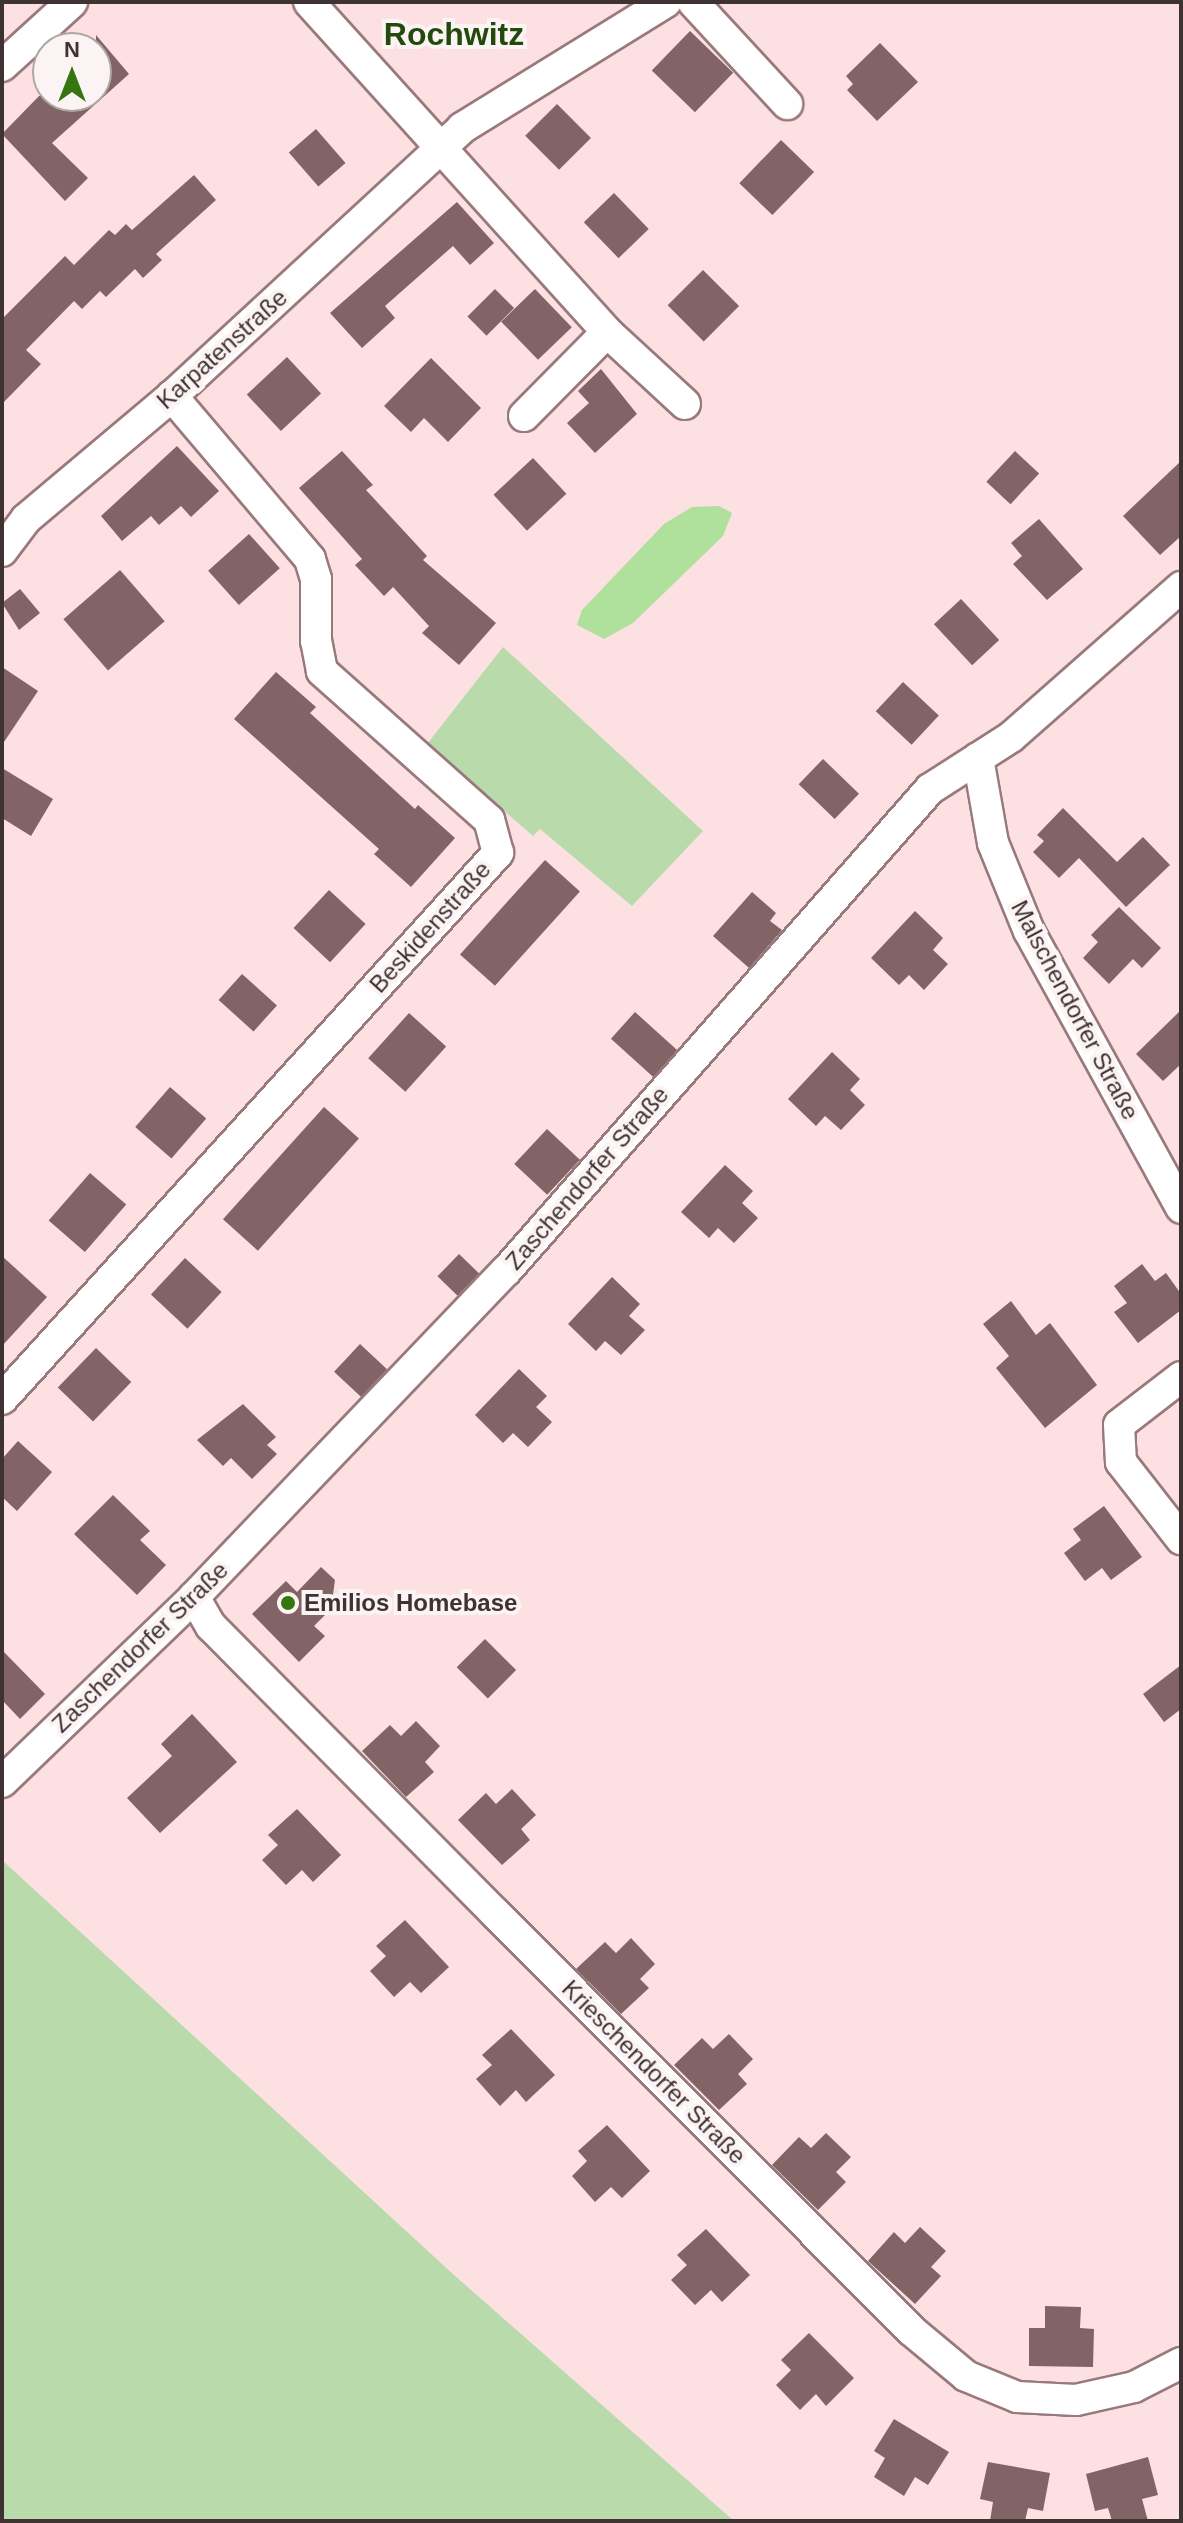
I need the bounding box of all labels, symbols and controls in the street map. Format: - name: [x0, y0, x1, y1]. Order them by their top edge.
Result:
- district label: Rochwitz: [384, 15, 524, 53]
- north arrow: [32, 32, 112, 112]
- text: N: [64, 37, 80, 62]
- street label: Karpatenstraße: [151, 283, 293, 415]
- street label: Beskidenstraße: [364, 855, 496, 999]
- street label: Malschendorfer Straße: [1005, 895, 1145, 1125]
- street label: Zaschendorfer Straße: [500, 1080, 674, 1276]
- street label: Zaschendorfer Straße: [46, 1556, 234, 1738]
- place label: Emilios Homebase: [304, 1589, 517, 1617]
- marker: Emilios Homebase: [279, 1594, 297, 1612]
- street label: Krieschendorfer Straße: [556, 1974, 752, 2170]

